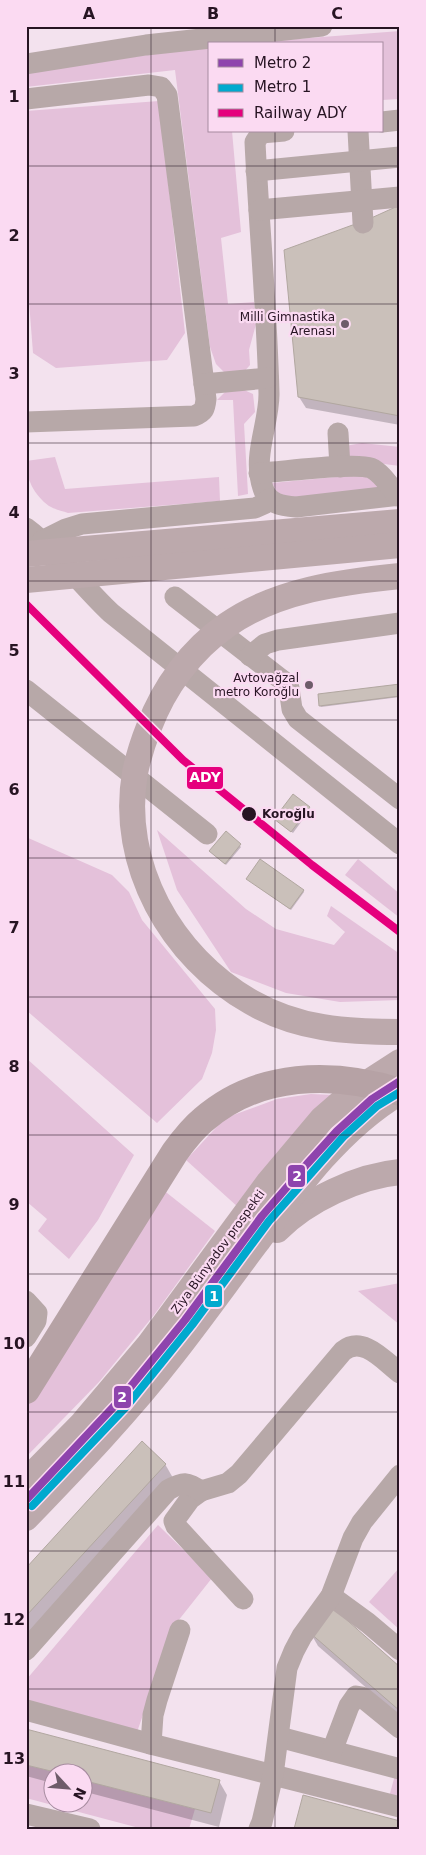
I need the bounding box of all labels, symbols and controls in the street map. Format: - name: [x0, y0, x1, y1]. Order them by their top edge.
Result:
- text: A: [83, 4, 96, 23]
- text: B: [207, 4, 219, 23]
- text: C: [331, 4, 343, 23]
- legend: [208, 42, 384, 132]
- text: Metro 2: [254, 54, 311, 72]
- text: Metro 1: [254, 78, 311, 96]
- text: 1: [8, 87, 20, 106]
- text: Railway ADY: [254, 104, 348, 122]
- text: 2: [8, 226, 20, 245]
- place label: Milli Gimnastika Arenası: [240, 310, 335, 338]
- marker: Milli Gimnastika Arenası: [339, 318, 351, 330]
- text: 3: [8, 364, 20, 383]
- text: 4: [8, 503, 20, 522]
- text: 5: [8, 641, 20, 660]
- place label: Avtovağzal metro Koroğlu: [214, 671, 299, 699]
- marker: Avtovağzal metro Koroğlu: [303, 679, 315, 691]
- line badge: ADY: [186, 766, 224, 790]
- text: ADY: [189, 769, 222, 785]
- text: 6: [8, 780, 20, 799]
- marker: Koroğlu: [240, 805, 258, 823]
- place label: Koroğlu: [262, 807, 315, 821]
- text: 7: [8, 918, 20, 937]
- text: 8: [8, 1057, 20, 1076]
- line badge: 2: [287, 1164, 306, 1188]
- text: 2: [292, 1168, 302, 1184]
- street label: Ziya Bünyadov prospekti: [168, 1187, 268, 1317]
- text: 9: [8, 1195, 20, 1214]
- line badge: 1: [204, 1284, 223, 1308]
- text: 1: [209, 1288, 219, 1304]
- text: 10: [3, 1334, 25, 1353]
- line badge: 2: [113, 1385, 132, 1409]
- text: 2: [117, 1389, 127, 1405]
- text: 11: [3, 1472, 25, 1491]
- text: 12: [3, 1610, 25, 1629]
- text: 13: [3, 1749, 25, 1768]
- north arrow: [42, 1762, 92, 1812]
- text: N: [70, 1785, 89, 1802]

